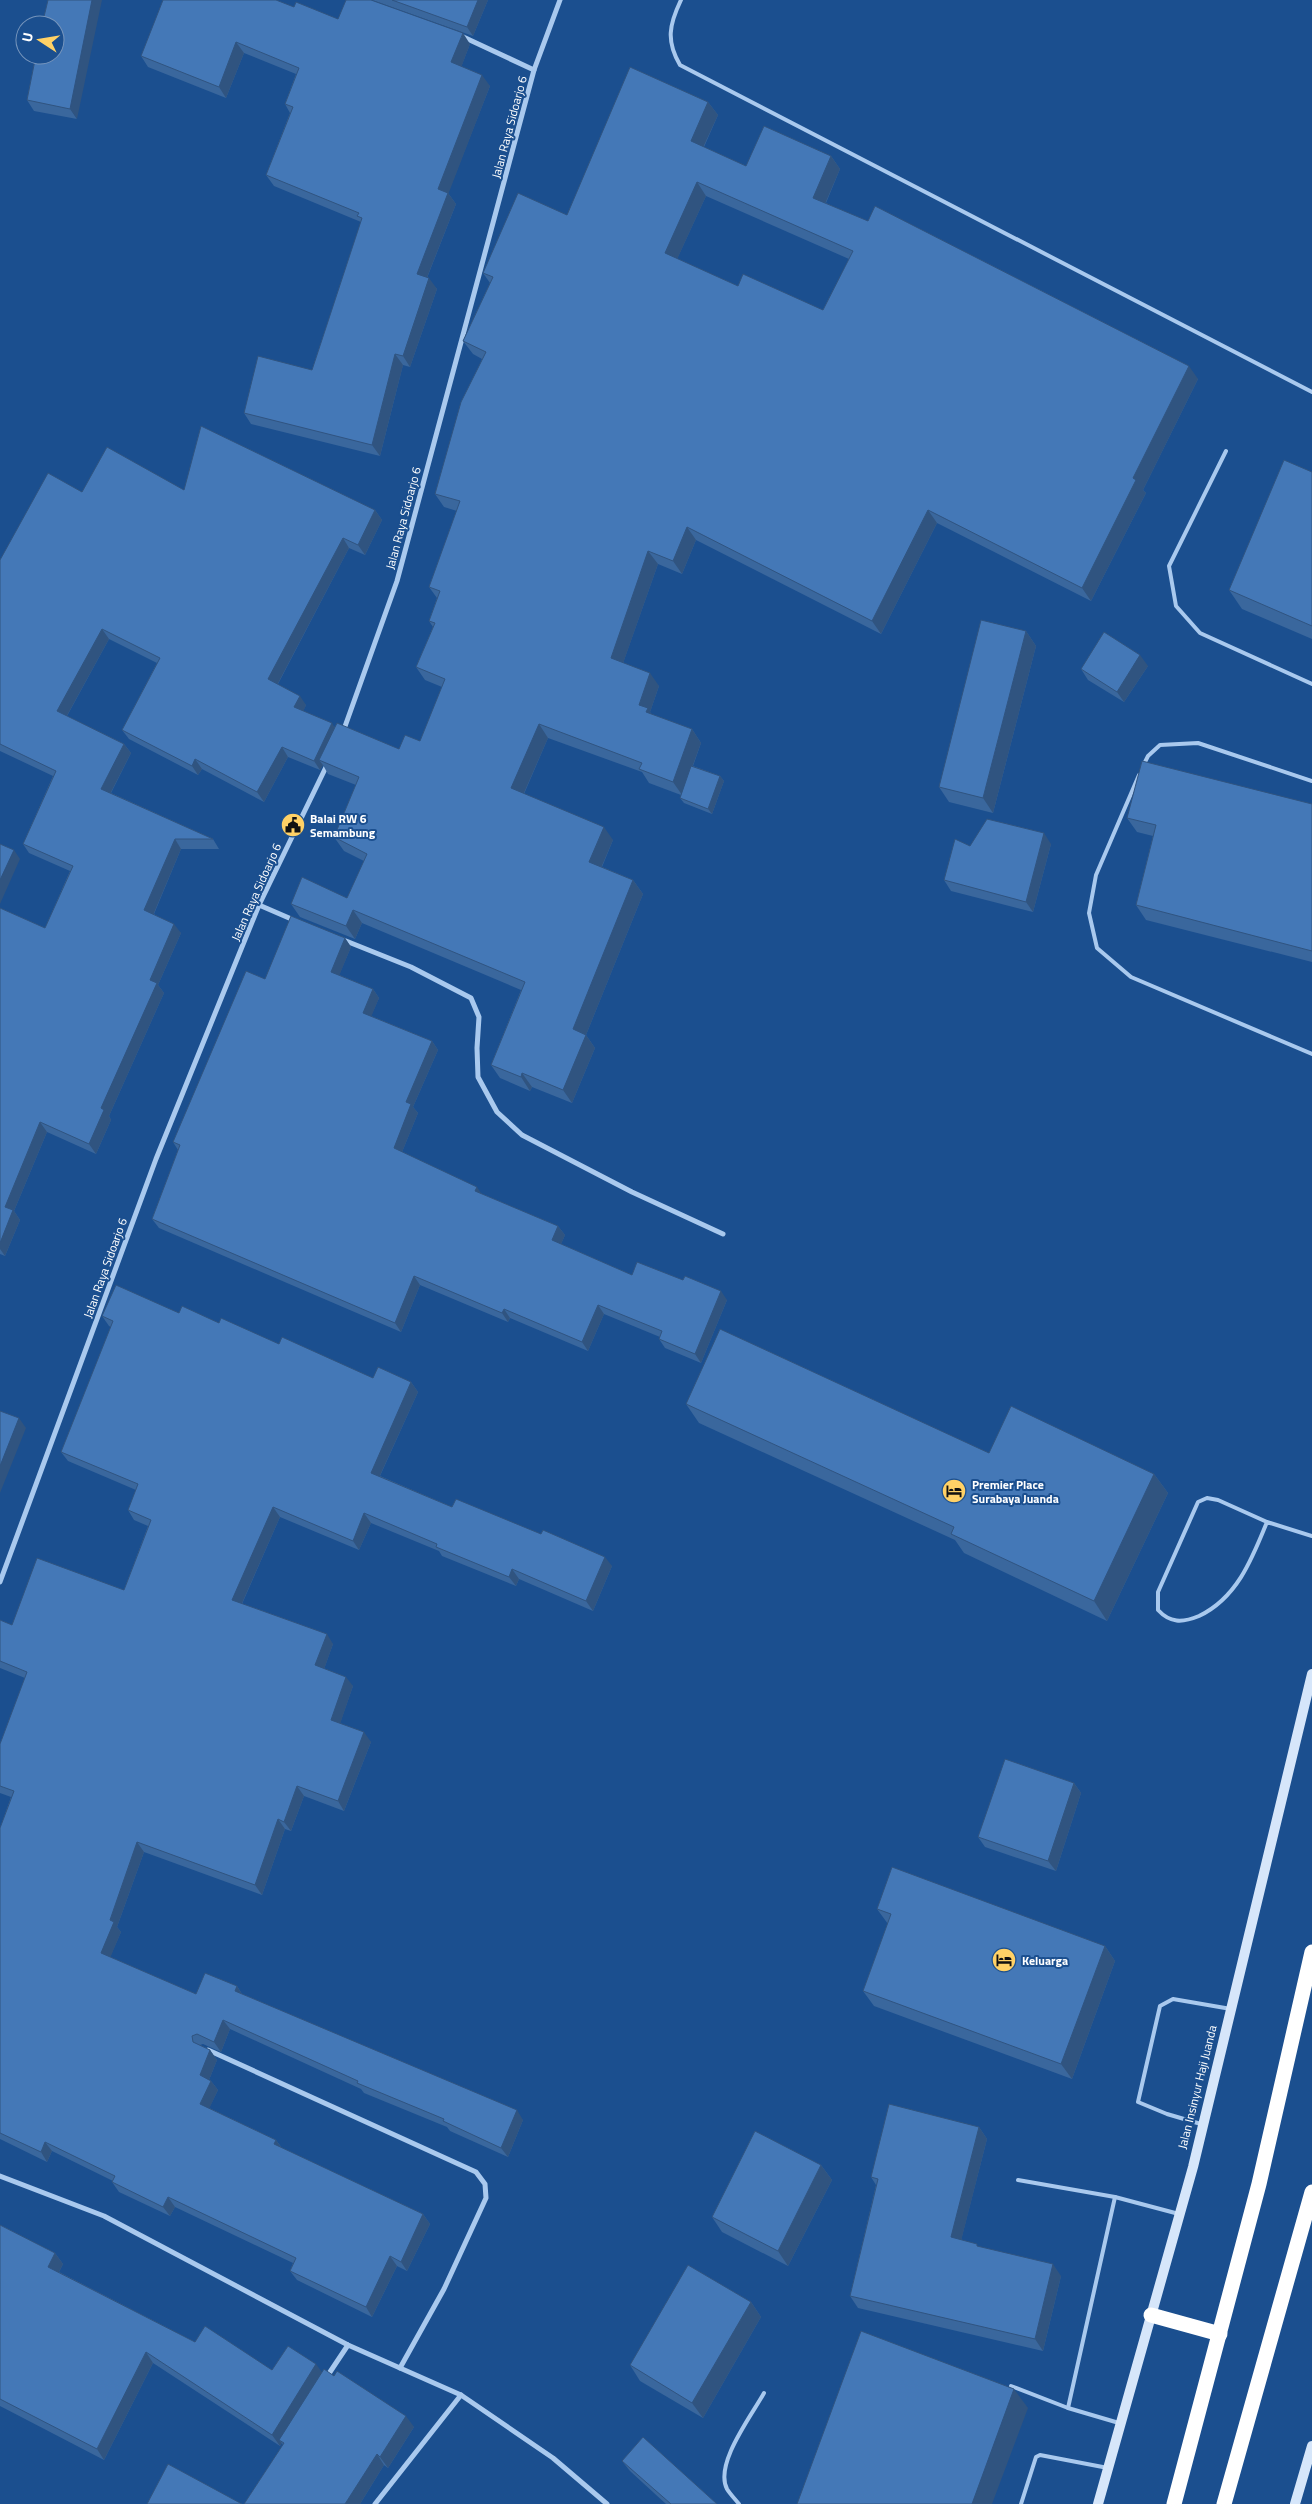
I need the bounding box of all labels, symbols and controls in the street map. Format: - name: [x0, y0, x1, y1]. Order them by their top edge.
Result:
- north arrow: [15, 15, 65, 65]
- text: U: [16, 31, 38, 44]
- street label: Jalan Raya Sidoarjo 6: [486, 73, 532, 180]
- street label: Jalan Raya Sidoarjo 6: [380, 464, 426, 571]
- place label: Balai RW 6 Semambung: [310, 809, 376, 842]
- public building icon: Balai RW 6 Semambung: [280, 812, 306, 838]
- street label: Jalan Raya Sidoarjo 6: [226, 840, 286, 944]
- street label: Jalan Raya Sidoarjo 6: [78, 1215, 132, 1321]
- place label: Premier Place Surabaya Juanda: [972, 1475, 1059, 1508]
- hotel icon: Premier Place Surabaya Juanda: [941, 1478, 967, 1504]
- hotel icon: Keluarga: [991, 1947, 1017, 1973]
- place label: Keluarga: [1022, 1951, 1068, 1970]
- street label: Jalan Insinyur Haji Juanda: [1172, 2023, 1222, 2151]

